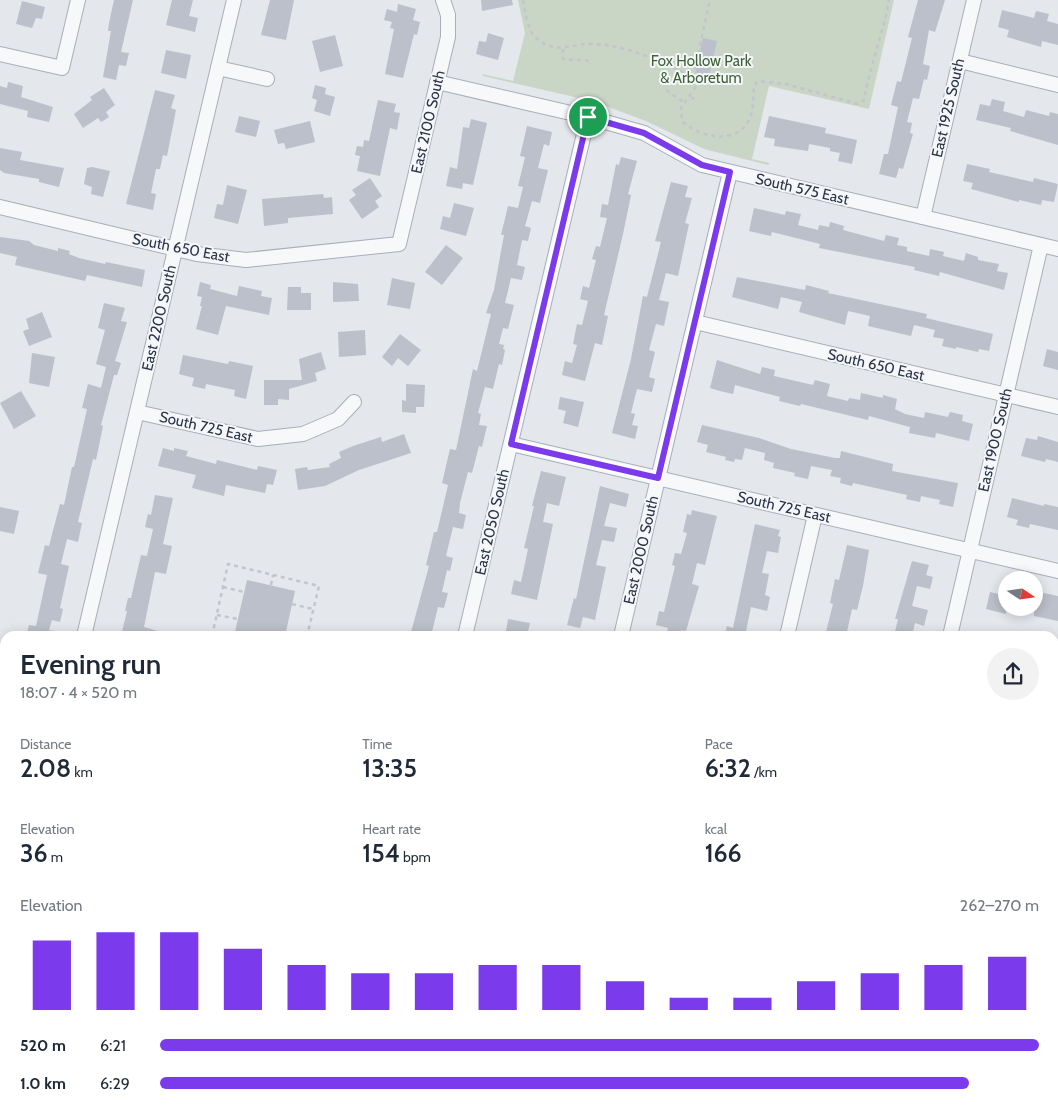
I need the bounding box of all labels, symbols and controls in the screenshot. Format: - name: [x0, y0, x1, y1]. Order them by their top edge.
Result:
- park label: Fox Hollow Park & Arboretum: [651, 52, 752, 87]
- street label: East 1925 South: [928, 57, 968, 159]
- street label: East 2100 South: [407, 69, 449, 175]
- pin: [567, 96, 609, 138]
- icon: arrive: [574, 103, 602, 131]
- street label: South 575 East: [754, 170, 850, 208]
- street label: South 650 East: [131, 230, 231, 266]
- street label: East 2200 South: [138, 263, 180, 373]
- street label: South 650 East: [826, 345, 926, 385]
- street label: East 1900 South: [974, 386, 1016, 494]
- street label: South 725 East: [158, 408, 254, 446]
- street label: East 2050 South: [471, 467, 513, 577]
- street label: South 725 East: [736, 488, 832, 526]
- street label: East 2000 South: [620, 494, 662, 606]
- north arrow: [998, 571, 1042, 616]
- map controls: [998, 571, 1043, 616]
- text: Evening run: [20, 647, 161, 681]
- button: share: [987, 648, 1039, 700]
- text: 18:07 · 4 × 520 m: [20, 683, 137, 702]
- text: Distance: [20, 735, 72, 753]
- text: Time: [362, 735, 392, 753]
- text: Pace: [705, 735, 733, 753]
- text: 2.08: [20, 753, 71, 783]
- text: 13:35: [362, 753, 417, 783]
- text: 6:32: [705, 753, 751, 783]
- text: km: [71, 763, 93, 781]
- text: /km: [751, 763, 777, 781]
- text: Elevation: [20, 820, 75, 838]
- text: Heart rate: [362, 820, 421, 838]
- text: kcal: [705, 820, 727, 838]
- text: 36: [20, 838, 48, 868]
- text: 154: [362, 838, 400, 868]
- text: 166: [705, 838, 742, 868]
- text: m: [48, 848, 63, 866]
- text: bpm: [400, 848, 431, 866]
- text: Elevation: [20, 896, 83, 915]
- text: 262–270 m: [960, 896, 1039, 915]
- text: 520 m: [20, 1036, 66, 1055]
- text: 6:21: [100, 1036, 126, 1055]
- text: 1.0 km: [20, 1074, 66, 1093]
- text: 6:29: [100, 1074, 130, 1093]

